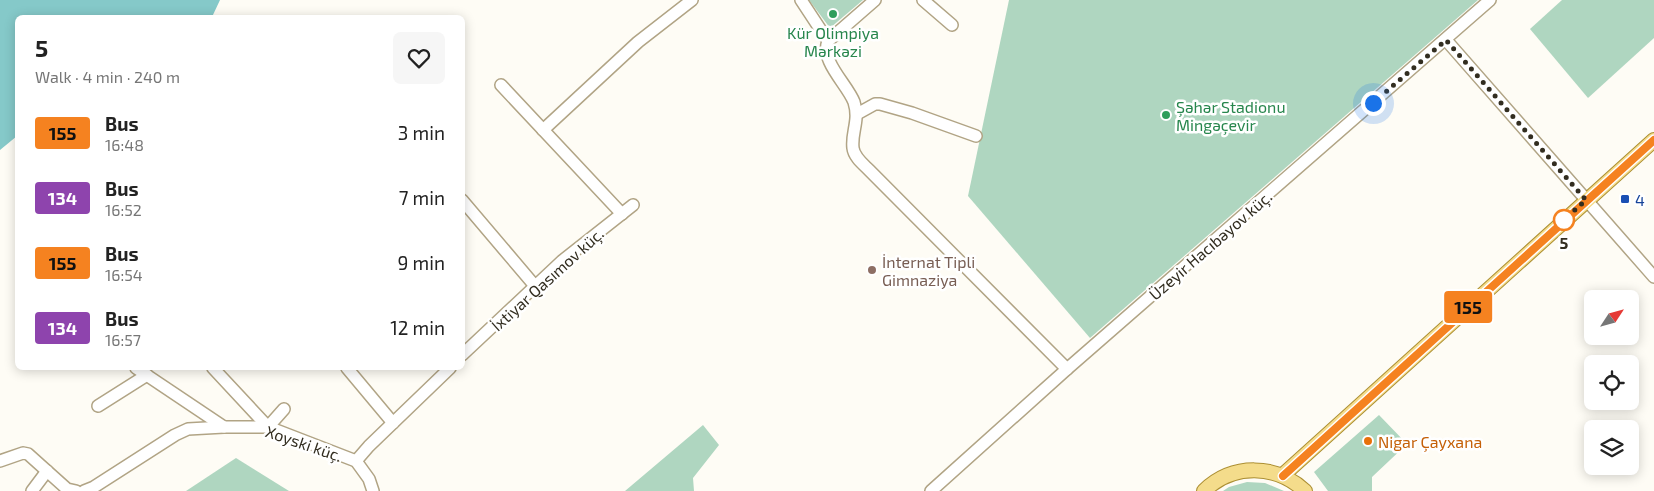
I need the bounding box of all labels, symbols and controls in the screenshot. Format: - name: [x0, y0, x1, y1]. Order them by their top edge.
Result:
- marker: Kür Olimpiya Mərkəzi: [827, 8, 839, 20]
- place label: Kür Olimpiya Mərkəzi: [787, 23, 879, 60]
- button: heart: [393, 32, 445, 84]
- text: 5: [35, 33, 48, 62]
- text: Walk · 4 min · 240 m: [35, 67, 180, 86]
- your location: [1361, 91, 1386, 116]
- place label: Şəhər Stadionu Mingəçevir: [1176, 97, 1286, 135]
- marker: Şəhər Stadionu Mingəçevir: [1160, 109, 1172, 121]
- text: Bus: [105, 112, 139, 135]
- text: 3 min: [398, 121, 445, 144]
- text: 155: [49, 122, 76, 144]
- text: 16:48: [105, 135, 144, 154]
- text: Bus: [105, 177, 139, 200]
- text: 7 min: [399, 186, 445, 209]
- text: 134: [48, 187, 77, 209]
- street label: Üzeyir Hacıbəyov küç.: [1145, 187, 1276, 304]
- place label: 4: [1635, 190, 1645, 209]
- marker: 4: [1619, 193, 1631, 205]
- text: 16:52: [105, 200, 142, 219]
- marker: 5: [1553, 209, 1575, 231]
- street label: İxtiyar Qasımov küç.: [487, 224, 608, 335]
- place label: 5: [1560, 233, 1569, 252]
- text: Bus: [105, 242, 139, 265]
- text: 9 min: [397, 251, 445, 274]
- text: 155: [49, 252, 76, 274]
- place label: İnternat Tipli Gimnaziya: [882, 252, 975, 289]
- marker: İnternat Tipli Gimnaziya: [866, 264, 878, 276]
- text: 16:54: [105, 265, 143, 284]
- north arrow: [1584, 290, 1639, 345]
- map controls: [1584, 290, 1639, 475]
- line badge: 155: [1439, 291, 1497, 323]
- text: 155: [1454, 296, 1482, 318]
- text: Bus: [105, 307, 139, 330]
- text: 12 min: [390, 316, 445, 339]
- text: 134: [48, 317, 77, 339]
- text: 16:57: [105, 330, 141, 349]
- button: locate: [1584, 355, 1639, 410]
- button: layers: [1584, 420, 1639, 475]
- street label: Xoyski küç.: [263, 421, 345, 466]
- place label: Nigar Çayxana: [1378, 432, 1482, 452]
- marker: Nigar Çayxana: [1362, 435, 1374, 447]

